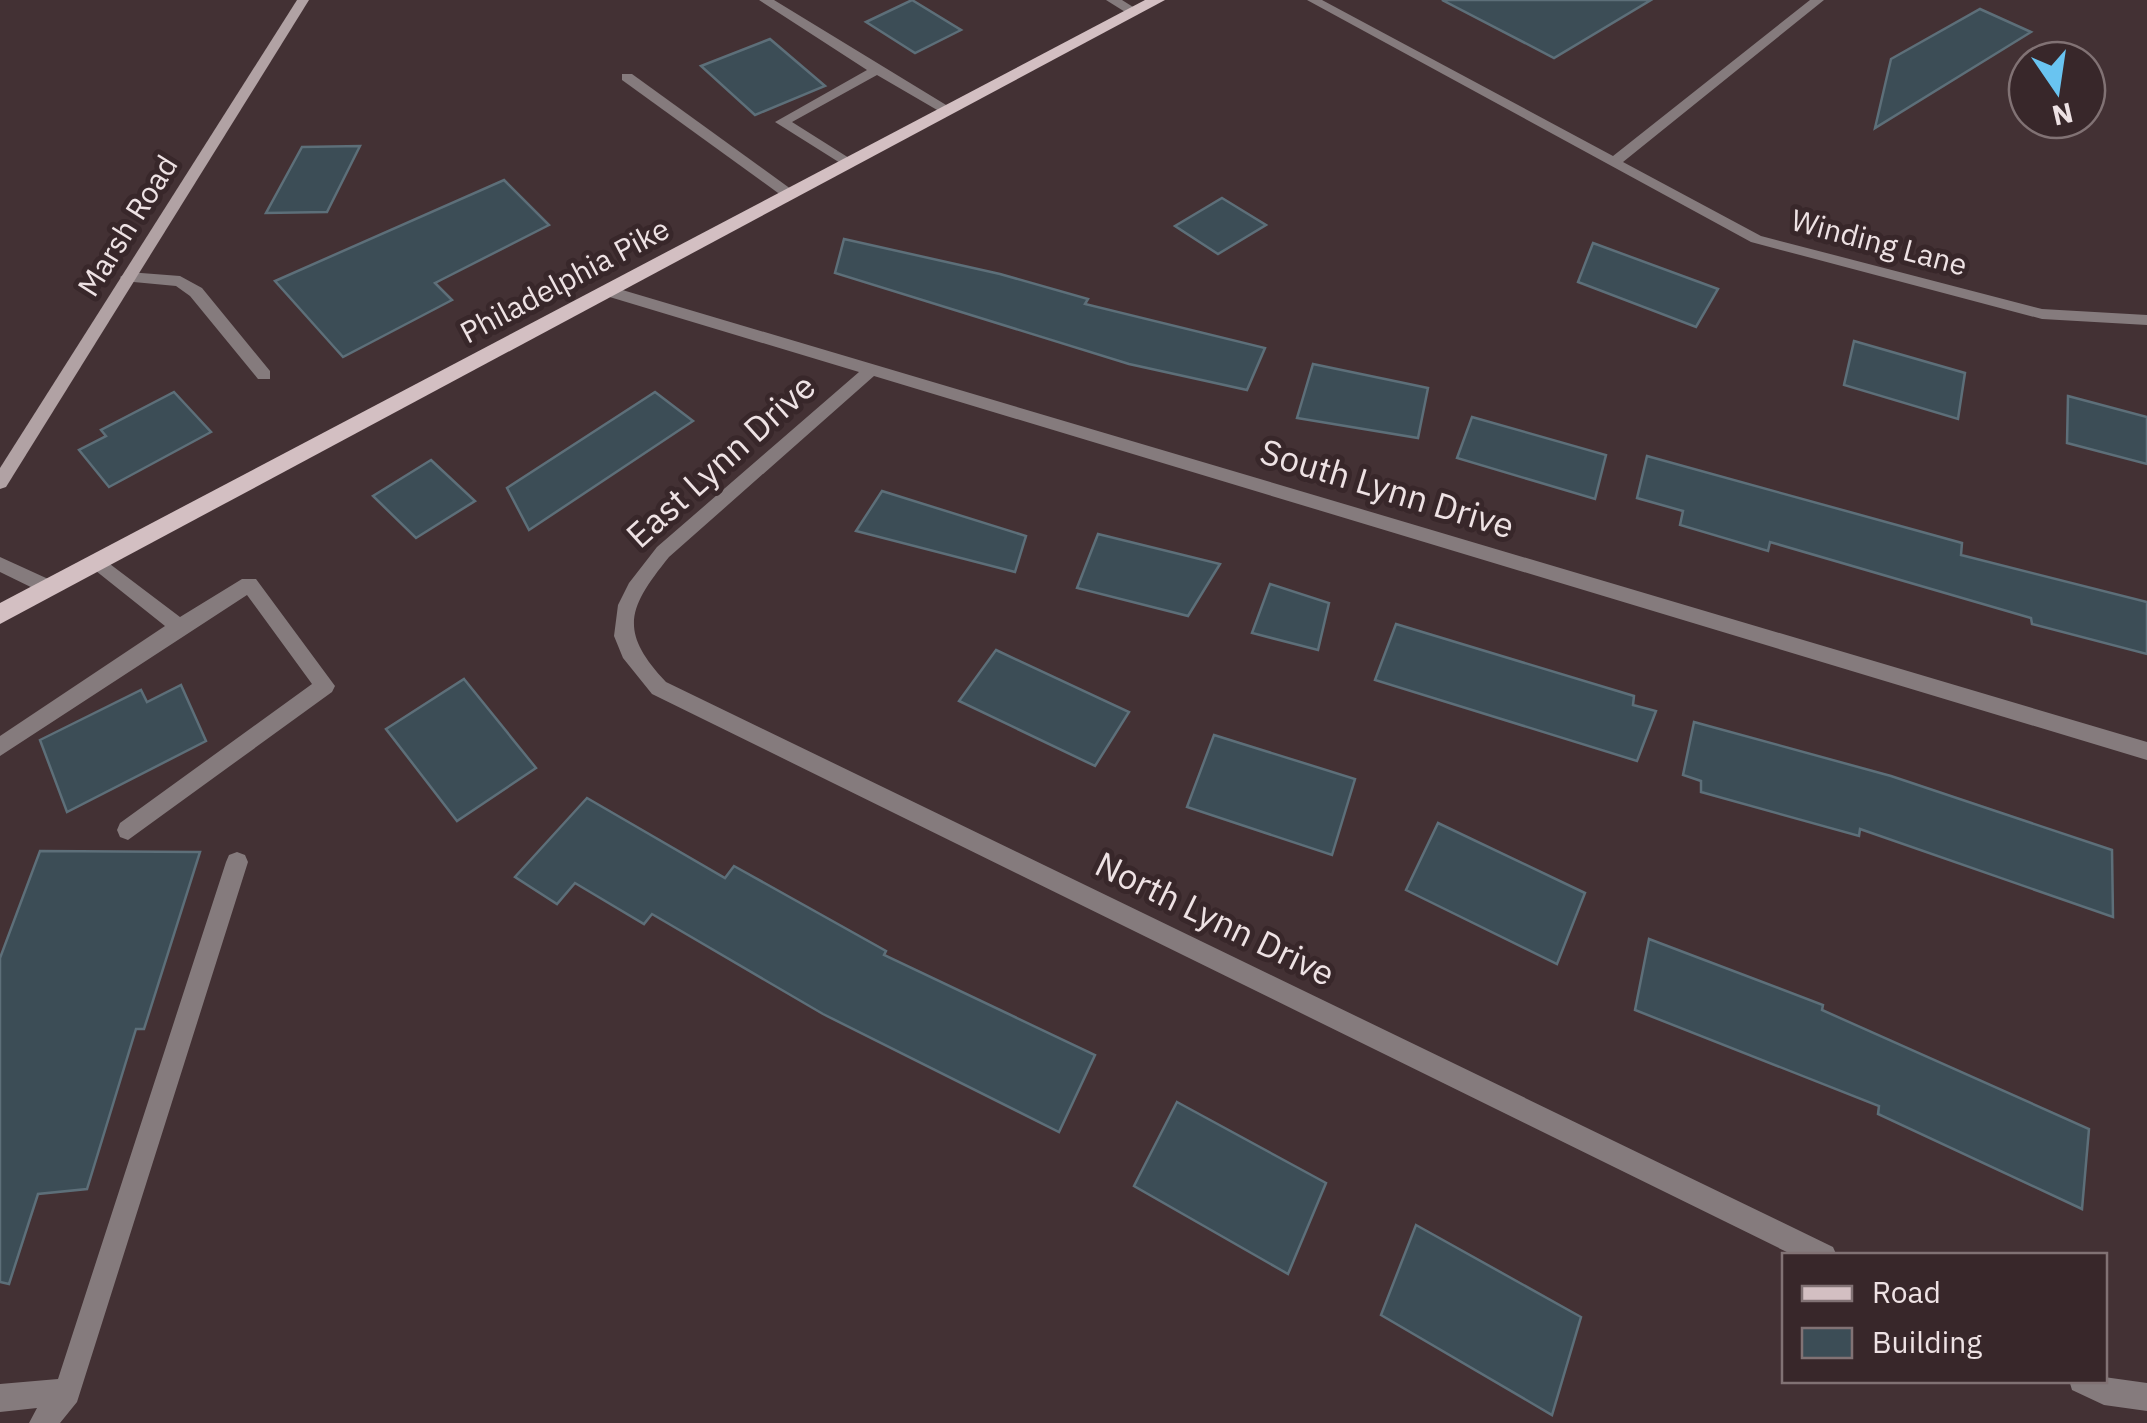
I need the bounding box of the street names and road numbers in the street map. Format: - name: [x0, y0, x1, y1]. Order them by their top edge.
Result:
- street label: Marsh Road: [68, 147, 185, 303]
- street label: Winding Lane: [1787, 199, 1972, 284]
- street label: Philadelphia Pike: [453, 208, 676, 351]
- street label: East Lynn Drive: [616, 363, 825, 557]
- street label: South Lynn Drive: [1255, 428, 1520, 549]
- street label: North Lynn Drive: [1088, 840, 1343, 996]

